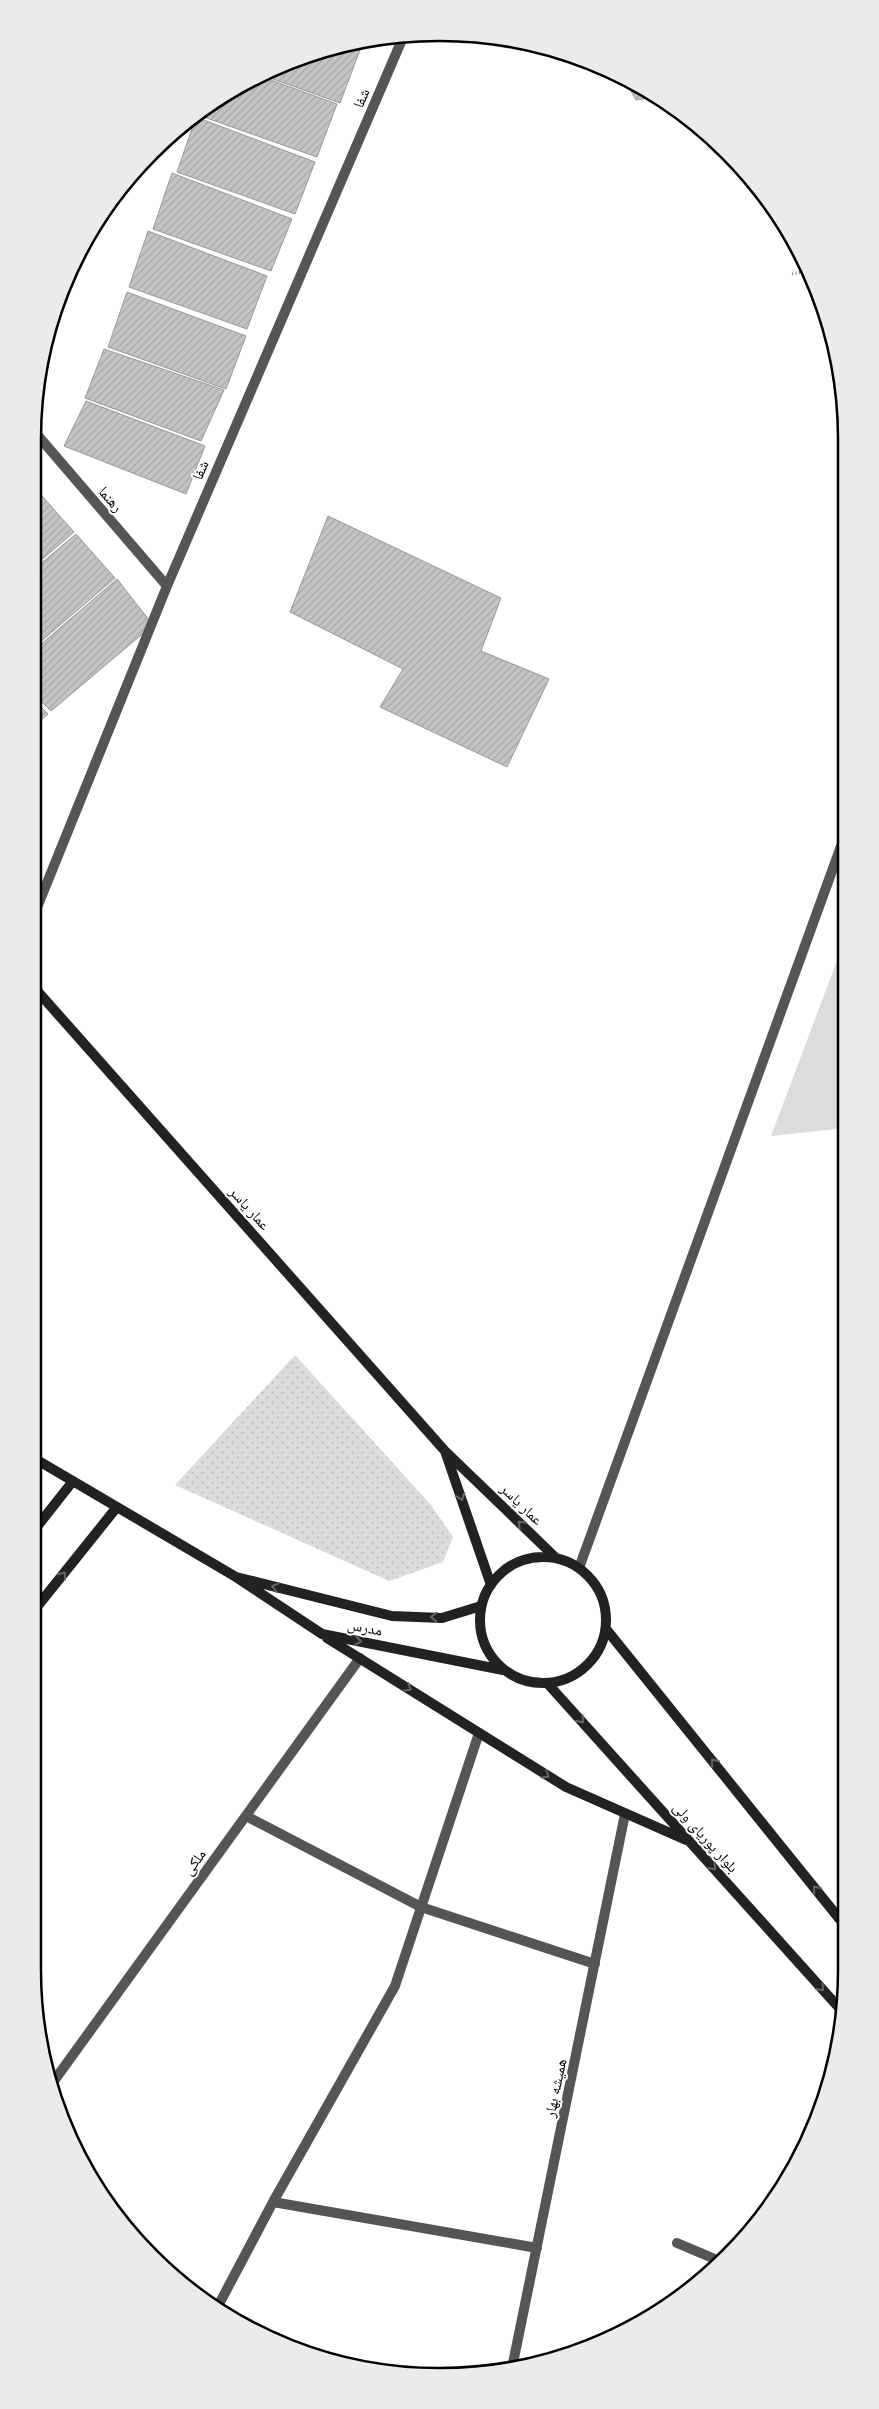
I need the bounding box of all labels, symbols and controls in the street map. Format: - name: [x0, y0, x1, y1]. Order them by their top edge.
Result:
- street label: شفا: [348, 85, 374, 111]
- street label: شفا: [187, 457, 213, 483]
- street label: رهنما: [95, 482, 127, 516]
- street label: عمار یاسر: [225, 1182, 275, 1234]
- street label: عمار یاسر: [496, 1478, 548, 1529]
- one-way arrow: [455, 1492, 465, 1501]
- one-way arrow: [517, 1521, 526, 1530]
- one-way arrow: [57, 1572, 65, 1581]
- one-way arrow: [270, 1582, 279, 1593]
- one-way arrow: [430, 1612, 438, 1623]
- street label: مدرس: [346, 1614, 384, 1641]
- one-way arrow: [353, 1635, 362, 1645]
- one-way arrow: [402, 1682, 412, 1691]
- one-way arrow: [575, 1715, 584, 1724]
- one-way arrow: [711, 1759, 719, 1768]
- one-way arrow: [540, 1768, 549, 1778]
- street label: بلوار پوریای ولی: [669, 1798, 743, 1877]
- street label: ملکی: [178, 1845, 211, 1879]
- one-way arrow: [707, 1862, 716, 1871]
- one-way arrow: [812, 1885, 821, 1894]
- one-way arrow: [815, 1983, 824, 1992]
- street label: همیشه بهار: [539, 2057, 570, 2120]

